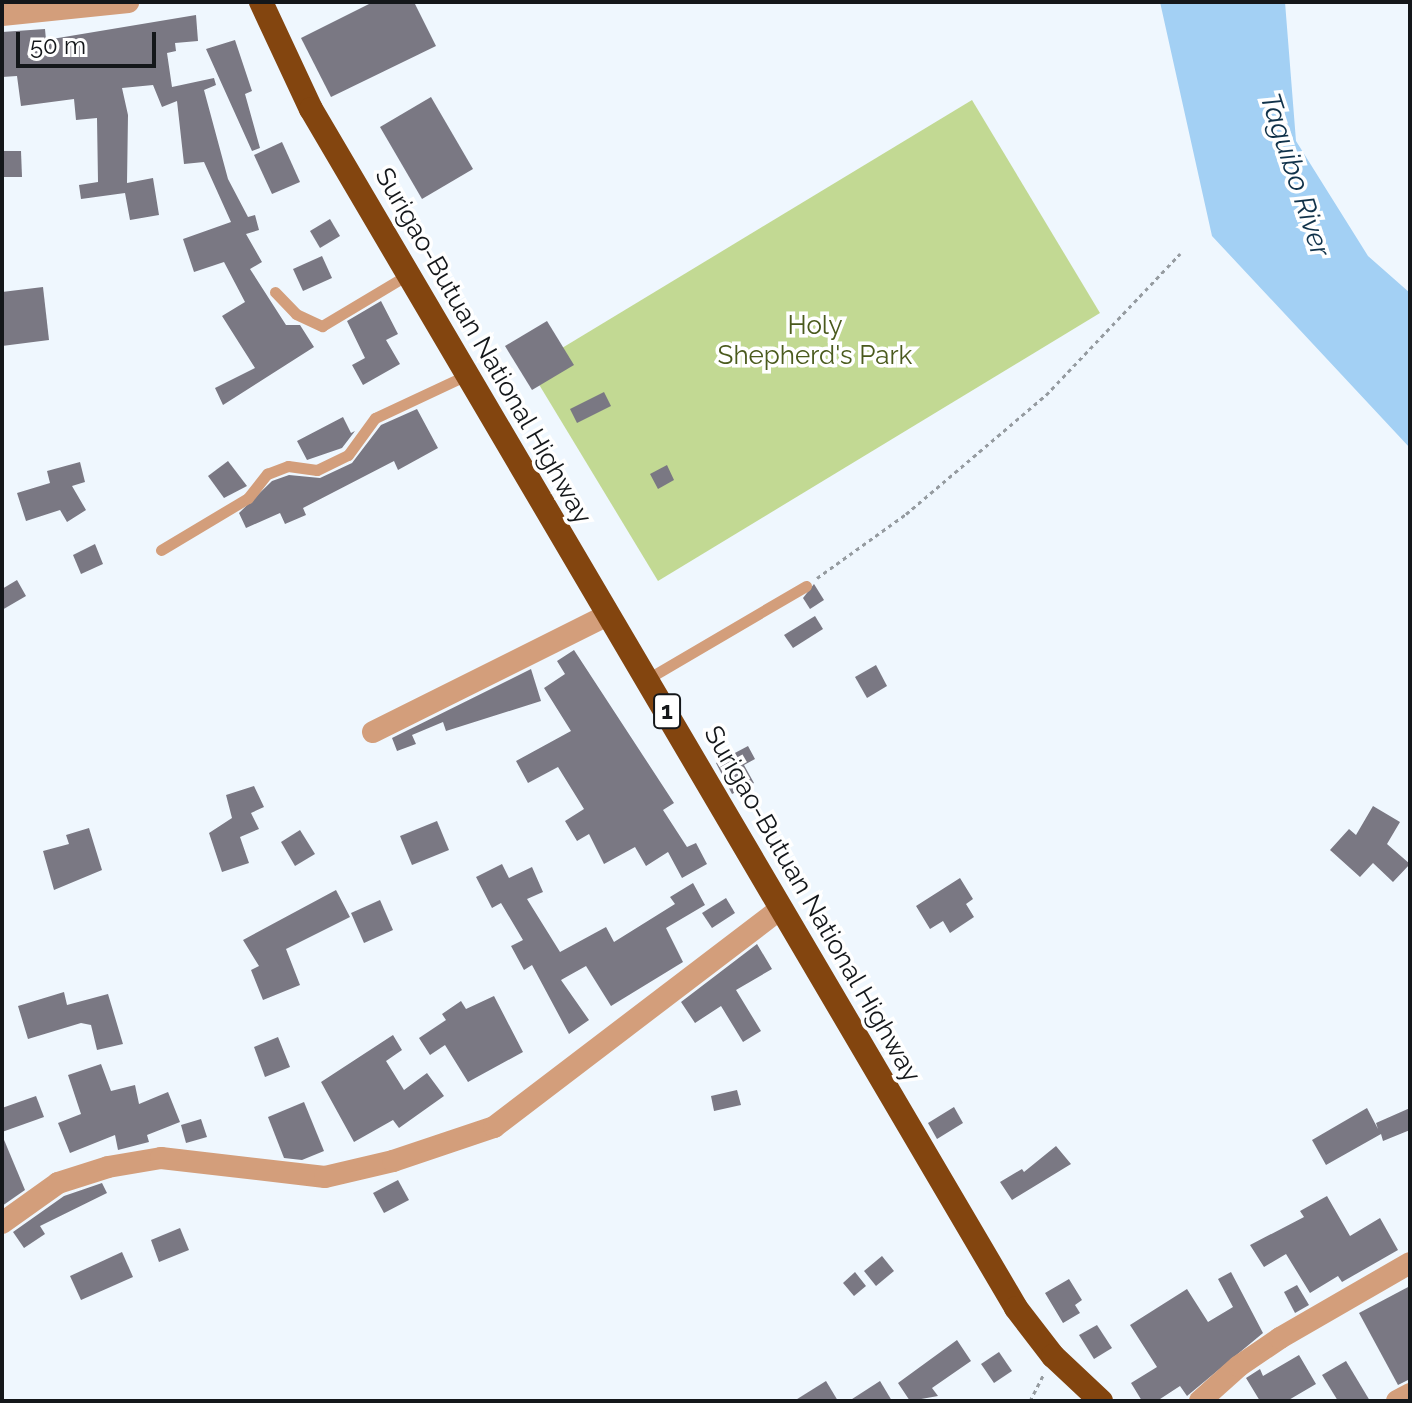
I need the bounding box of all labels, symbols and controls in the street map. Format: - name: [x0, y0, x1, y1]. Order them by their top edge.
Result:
- scale bar: [20, 16, 160, 66]
- text: 50 m: [30, 31, 86, 60]
- water label: Taguibo River: [1253, 89, 1337, 261]
- street label: Surigao-Butuan National Highway: [368, 162, 598, 530]
- park label: Holy Shepherd's Park: [718, 310, 912, 372]
- road number: 1: [653, 691, 681, 731]
- street label: Surigao-Butuan National Highway: [697, 720, 927, 1088]

